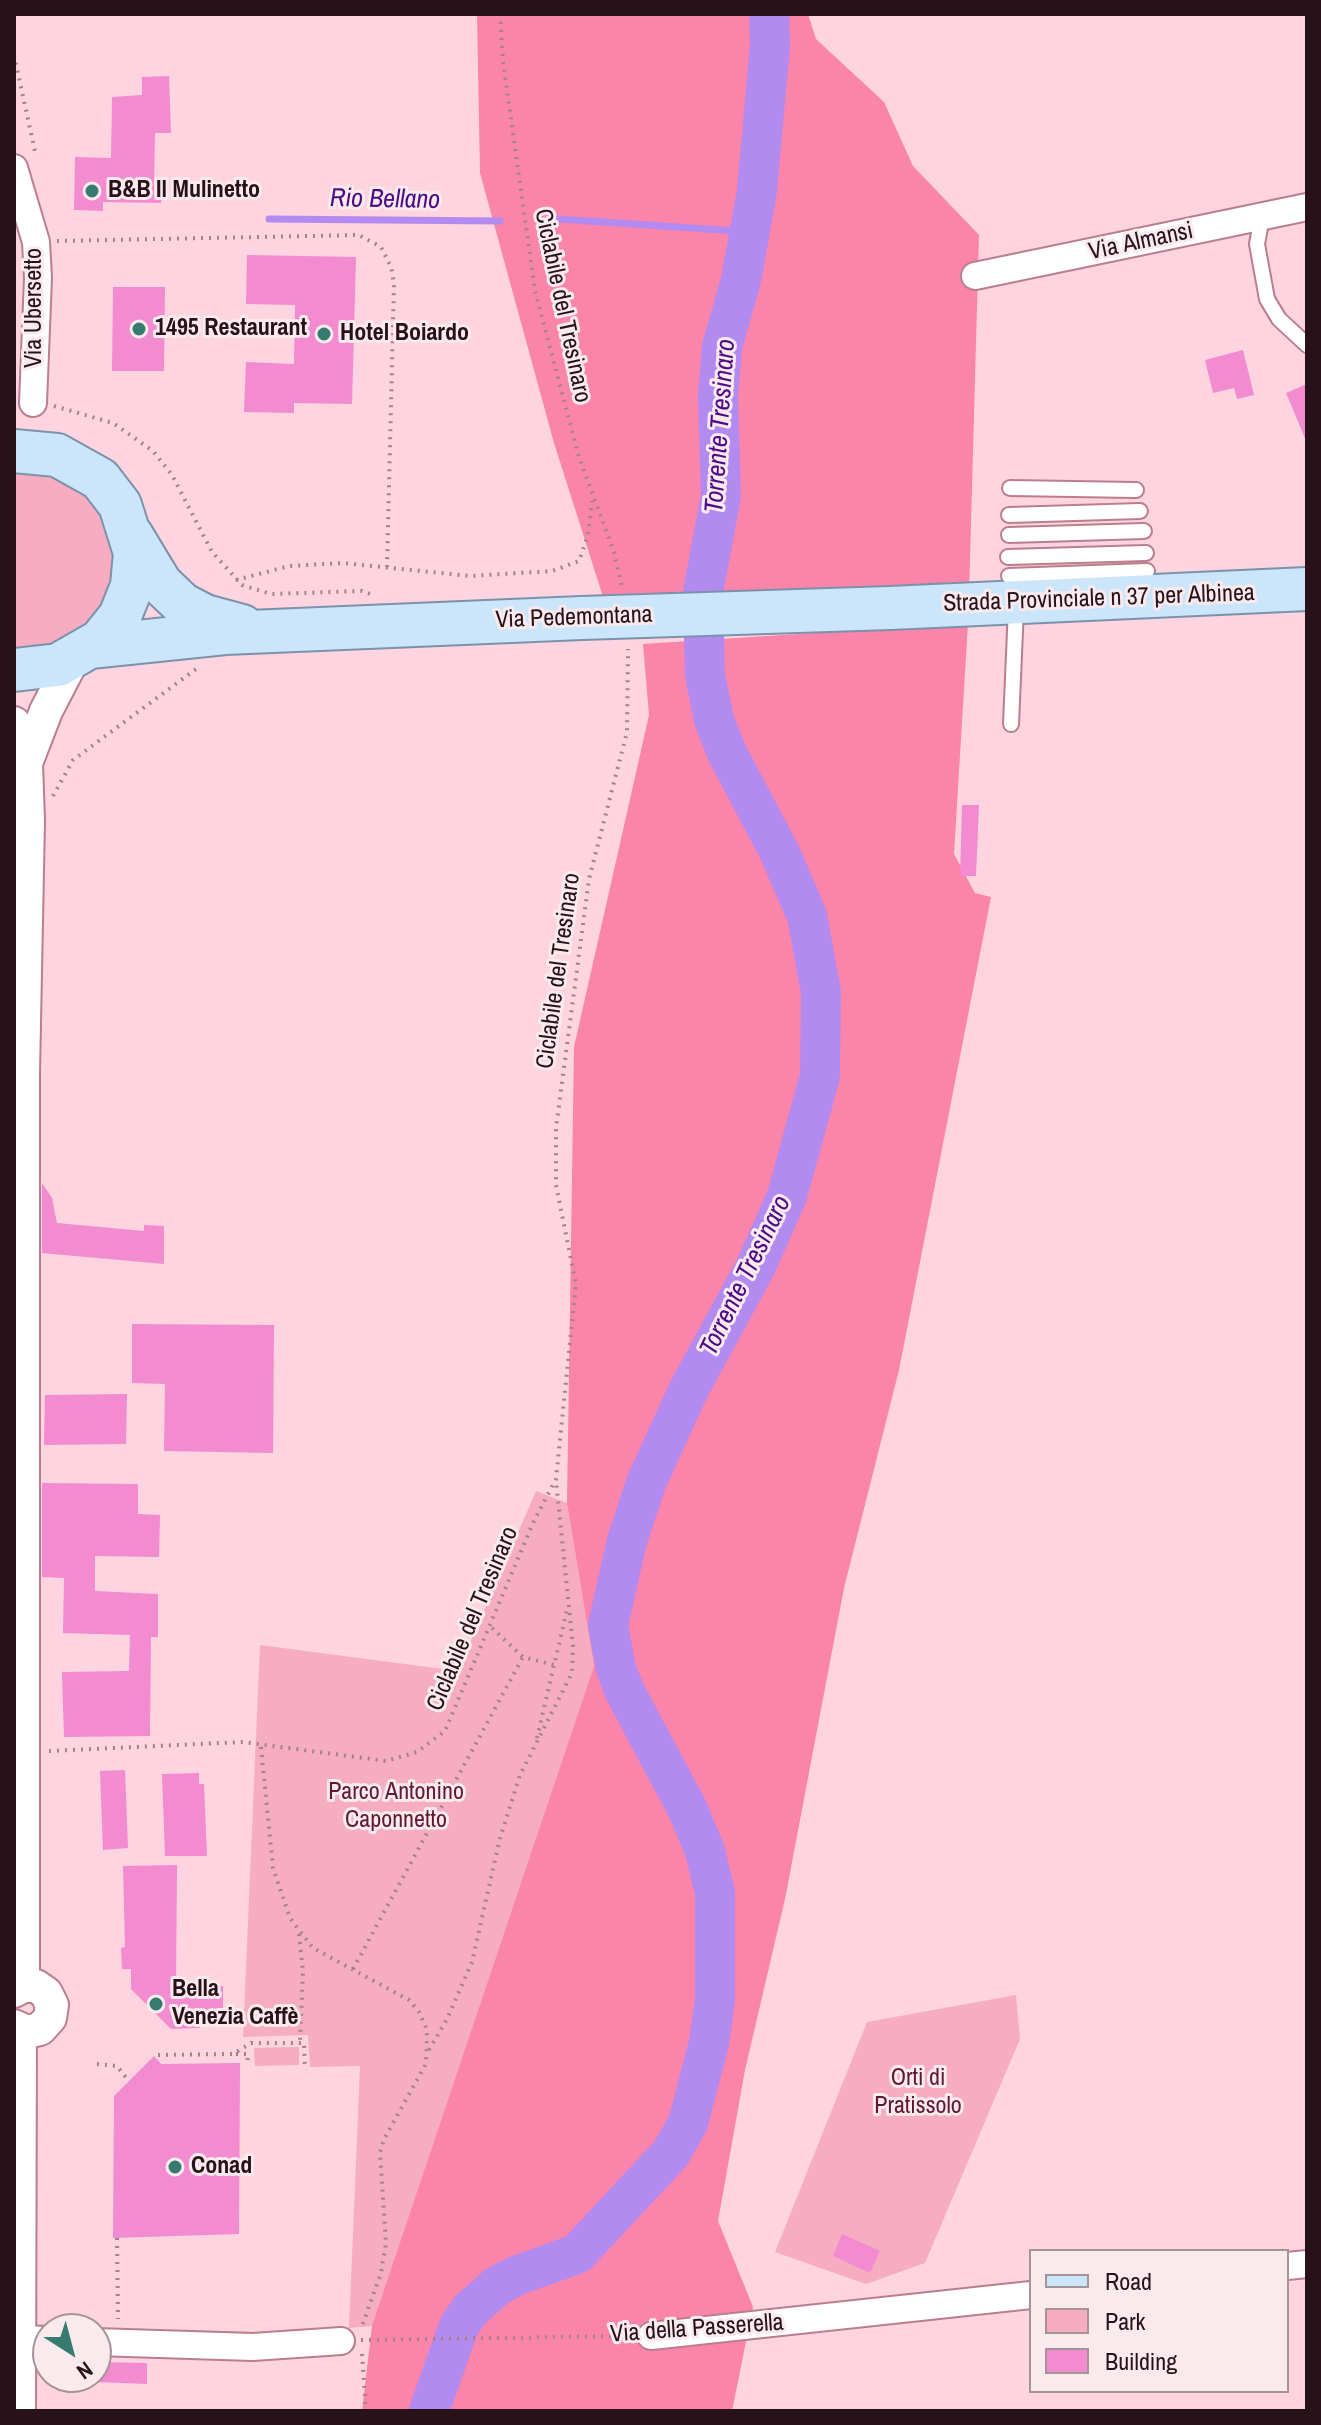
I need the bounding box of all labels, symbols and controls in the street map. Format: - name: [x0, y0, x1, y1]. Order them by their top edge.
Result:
- place label: B&B Il Mulinetto: [108, 177, 260, 205]
- marker: B&B Il Mulinetto: [83, 182, 101, 200]
- water label: Rio Bellano: [330, 183, 440, 217]
- street label: Ciclabile del Tresinaro: [527, 207, 597, 405]
- street label: Via Almansi: [1086, 217, 1196, 267]
- street label: Via Ubersetto: [21, 248, 49, 368]
- place label: 1495 Restaurant: [155, 315, 307, 343]
- marker: 1495 Restaurant: [130, 320, 148, 338]
- place label: Hotel Boiardo: [340, 320, 469, 348]
- marker: Hotel Boiardo: [315, 325, 333, 343]
- water label: Torrente Tresinaro: [699, 338, 743, 514]
- street label: Strada Provinciale n 37 per Albinea: [943, 579, 1255, 619]
- street label: Via Pedemontana: [495, 601, 653, 635]
- street label: Ciclabile del Tresinaro: [531, 871, 587, 1071]
- water label: Torrente Tresinaro: [694, 1191, 798, 1361]
- street label: Ciclabile del Tresinaro: [421, 1523, 525, 1715]
- park label: Parco Antonino Caponnetto: [328, 1779, 464, 1835]
- place label: Bella Venezia Caffè: [172, 1976, 299, 2032]
- marker: Bella Venezia Caffè: [147, 1995, 165, 2013]
- park label: Orti di Pratissolo: [874, 2065, 962, 2121]
- place label: Conad: [191, 2153, 252, 2181]
- marker: Conad: [166, 2158, 184, 2176]
- legend: [1029, 2249, 1289, 2393]
- text: Road: [1105, 2265, 1152, 2297]
- text: Park: [1105, 2305, 1145, 2337]
- street label: Via della Passerella: [609, 2309, 785, 2349]
- north arrow: [32, 2313, 112, 2393]
- text: Building: [1105, 2345, 1177, 2377]
- text: N: [71, 2355, 99, 2387]

